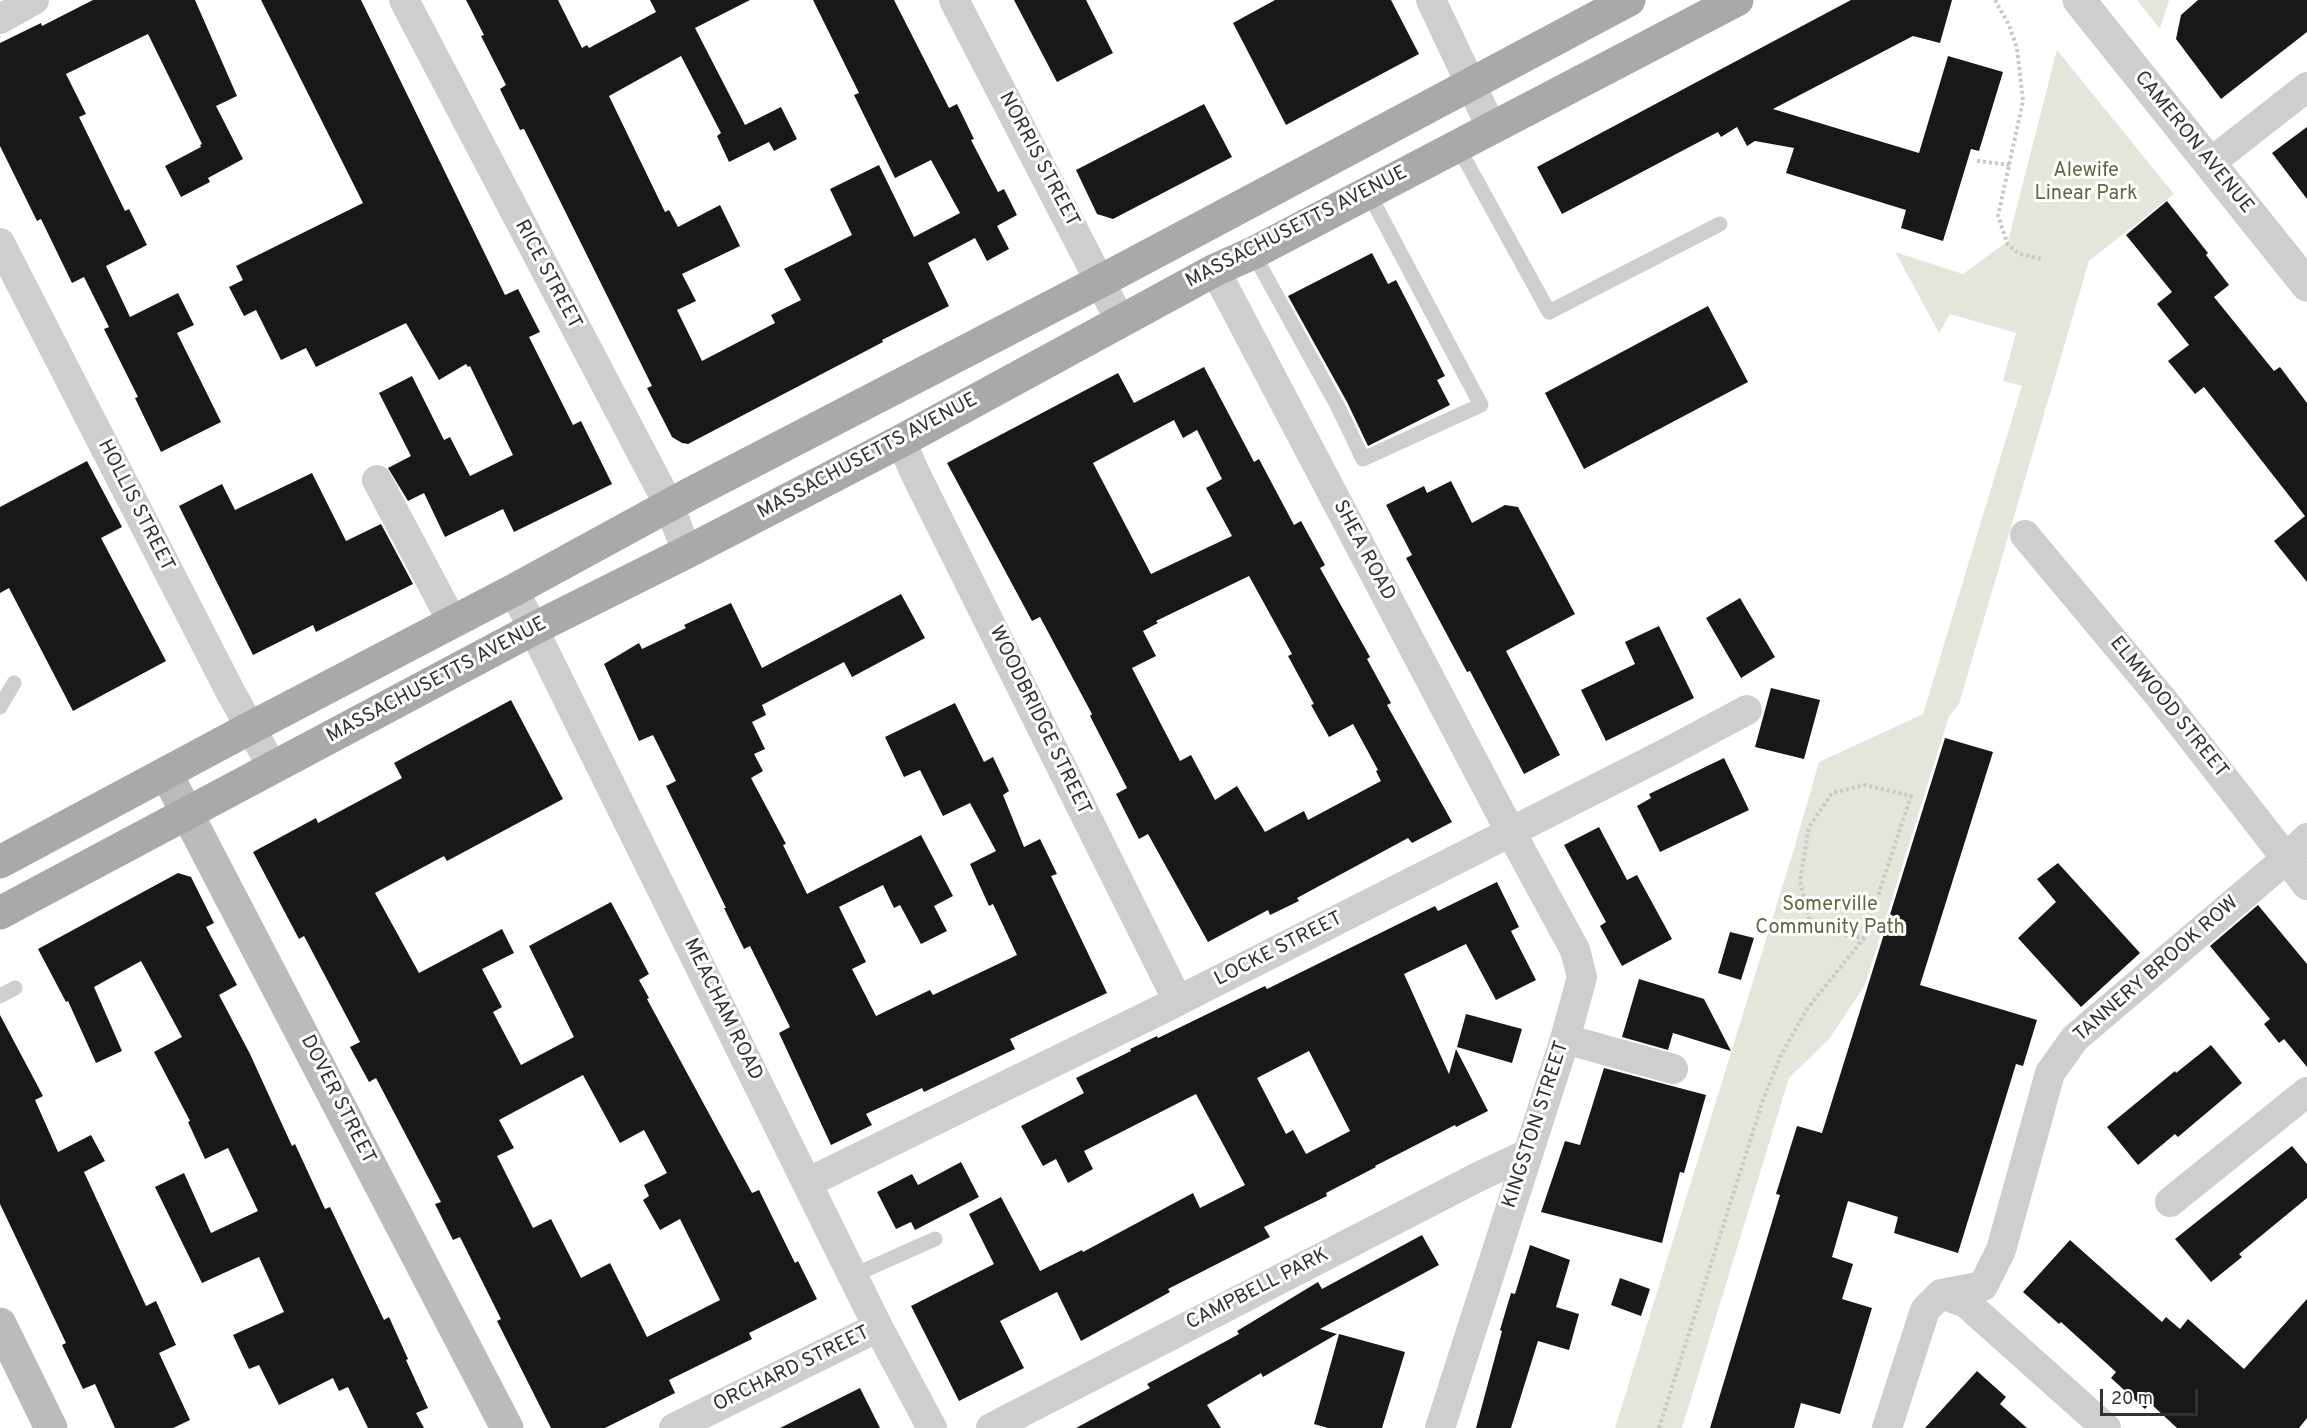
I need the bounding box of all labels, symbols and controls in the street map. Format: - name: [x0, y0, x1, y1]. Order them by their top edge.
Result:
- street label: CAMERON AVENUE: [2128, 67, 2258, 219]
- street label: NORRIS STREET: [992, 88, 1084, 232]
- park label: Alewife Linear Park: [2034, 160, 2138, 207]
- street label: MASSACHUSETTS AVENUE: [1182, 162, 1412, 294]
- street label: RICE STREET: [508, 216, 586, 334]
- street label: MASSACHUSETTS AVENUE: [754, 389, 982, 525]
- street label: HOLLIS STREET: [91, 436, 179, 576]
- street label: SHEA ROAD: [1327, 497, 1399, 605]
- street label: MASSACHUSETTS AVENUE: [323, 613, 551, 749]
- street label: WOODBRIDGE STREET: [983, 623, 1095, 819]
- street label: ELMWOOD STREET: [2104, 632, 2232, 784]
- street label: TANNERY BROOK ROW: [2070, 892, 2244, 1048]
- park label: Somerville Community Path: [1755, 894, 1905, 941]
- street label: LOCKE STREET: [1211, 907, 1347, 993]
- street label: MEACHAM ROAD: [677, 935, 767, 1085]
- street label: DOVER STREET: [294, 1031, 380, 1169]
- street label: KINGSTON STREET: [1499, 1038, 1575, 1212]
- street label: CAMPBELL PARK: [1183, 1244, 1333, 1336]
- street label: ORCHARD STREET: [710, 1322, 874, 1418]
- scale bar: [2103, 1377, 2200, 1415]
- text: 20 m: [2111, 1388, 2153, 1411]

